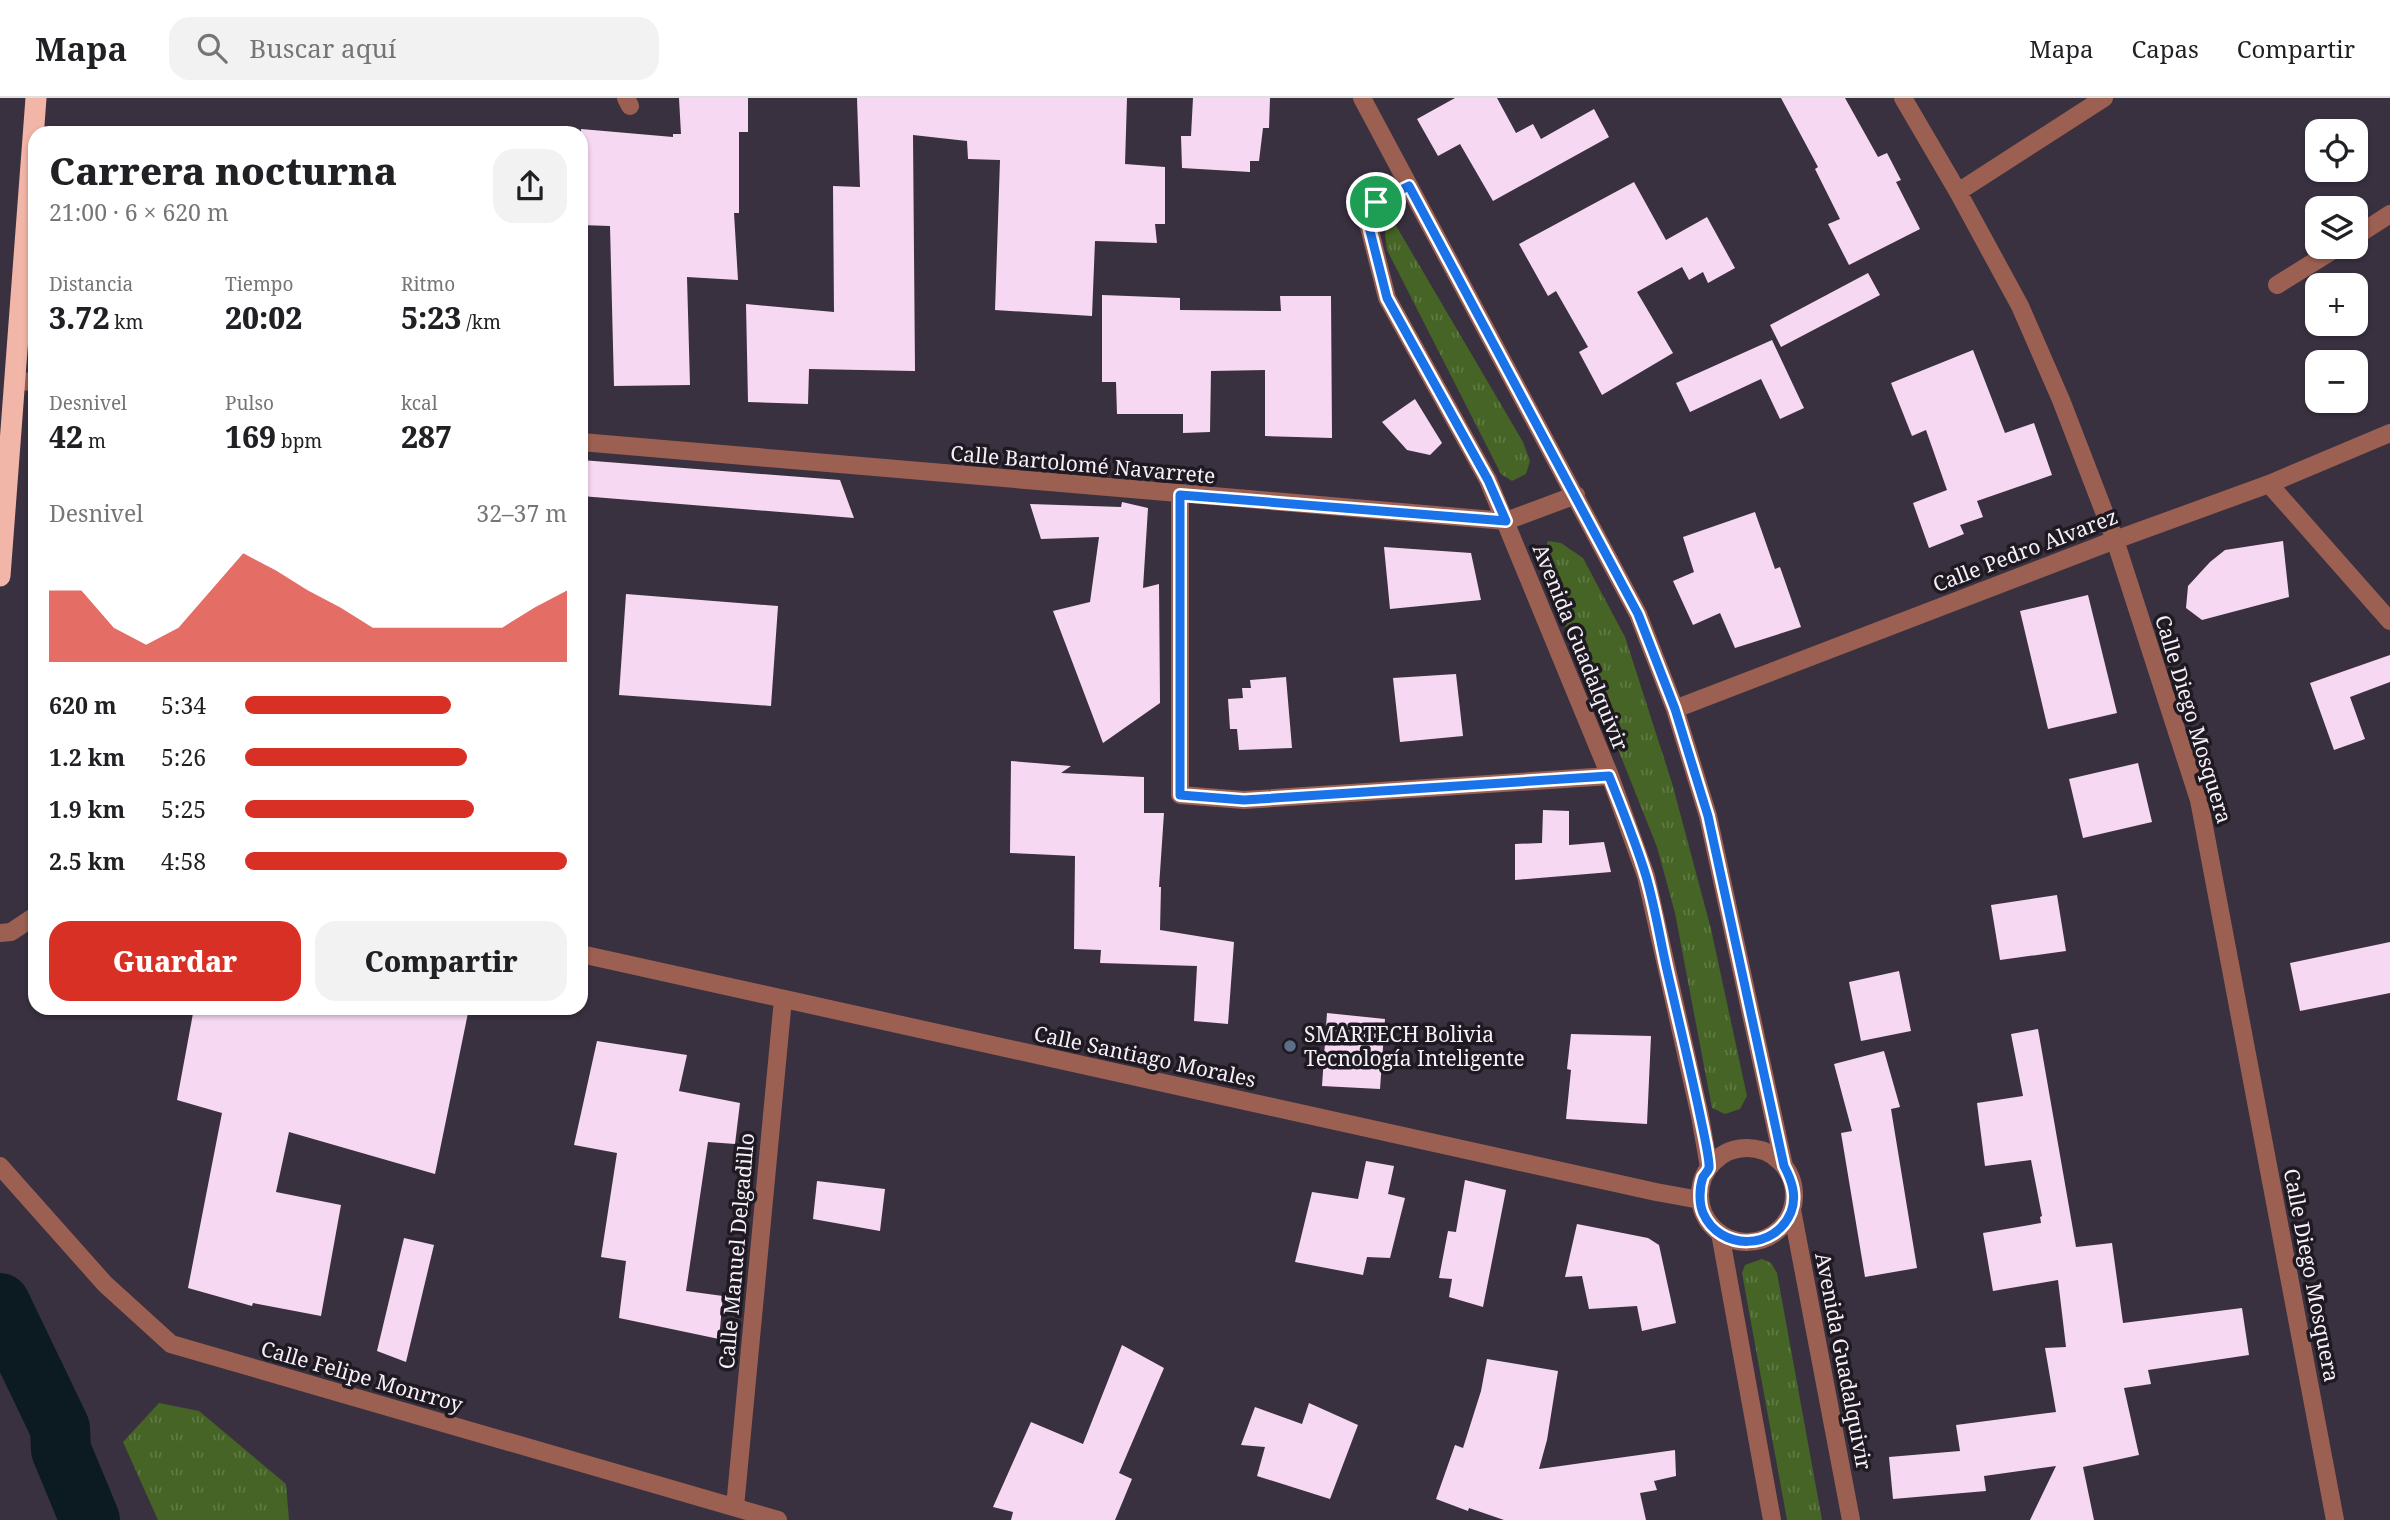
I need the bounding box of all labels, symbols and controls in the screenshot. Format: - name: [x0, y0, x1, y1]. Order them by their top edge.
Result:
- search box: [169, 17, 659, 80]
- text: Mapa: [35, 26, 127, 71]
- icon: search: [193, 29, 231, 67]
- text: Buscar aquí: [249, 30, 396, 66]
- text: Mapa: [2029, 32, 2093, 65]
- text: Capas: [2131, 32, 2199, 65]
- text: Compartir: [2237, 32, 2355, 65]
- map controls: [2305, 119, 2368, 413]
- button: locate: [2305, 119, 2368, 182]
- text: Carrera nocturna: [49, 144, 397, 196]
- button: share: [493, 149, 567, 223]
- pin: [1346, 172, 1406, 232]
- icon: arrive: [1357, 183, 1395, 221]
- text: 21:00 · 6 × 620 m: [49, 196, 229, 228]
- button: layers: [2305, 196, 2368, 259]
- text: Distancia: [49, 271, 133, 297]
- text: Tiempo: [225, 271, 293, 297]
- text: Ritmo: [401, 271, 455, 297]
- button: +: [2305, 273, 2368, 336]
- text: 3.72: [49, 297, 109, 338]
- text: 20:02: [225, 297, 302, 338]
- text: 5:23: [401, 297, 461, 338]
- text: km: [109, 309, 143, 335]
- text: /km: [461, 309, 501, 335]
- button: −: [2305, 350, 2368, 413]
- text: Desnivel: [49, 390, 127, 416]
- text: Pulso: [225, 390, 274, 416]
- text: kcal: [401, 390, 438, 416]
- text: 42: [49, 416, 83, 457]
- text: 169: [225, 416, 276, 457]
- text: 287: [401, 416, 452, 457]
- text: m: [83, 428, 106, 454]
- text: bpm: [276, 428, 322, 454]
- street label: Calle Bartolomé Navarrete: [949, 438, 1217, 490]
- text: Desnivel: [49, 497, 143, 529]
- text: 32–37 m: [476, 497, 567, 529]
- street label: Calle Pedro Alvarez: [1929, 502, 2121, 598]
- street label: Avenida Guadalquivir: [1527, 540, 1635, 755]
- street label: Calle Diego Mosquera: [2149, 611, 2239, 827]
- text: 620 m: [49, 689, 117, 721]
- text: 5:34: [161, 689, 206, 721]
- text: 1.2 km: [49, 741, 125, 773]
- text: 5:26: [161, 741, 206, 773]
- text: 1.9 km: [49, 793, 125, 825]
- text: 5:25: [161, 793, 206, 825]
- text: 2.5 km: [49, 845, 125, 877]
- text: 4:58: [161, 845, 206, 877]
- button: Guardar: [49, 921, 301, 1001]
- button: Compartir: [315, 921, 567, 1001]
- street label: Calle Santiago Morales: [1031, 1019, 1259, 1093]
- place label: SMARTECH Bolivia Tecnología Inteligente: [1304, 1020, 1525, 1072]
- marker: SMARTECH Bolivia Tecnología Inteligente: [1282, 1038, 1298, 1054]
- street label: Calle Manuel Delgadillo: [712, 1132, 760, 1370]
- street label: Calle Diego Mosquera: [2278, 1166, 2346, 1384]
- street label: Avenida Guadalquivir: [1809, 1250, 1879, 1472]
- street label: Calle Felipe Monrroy: [258, 1334, 466, 1418]

